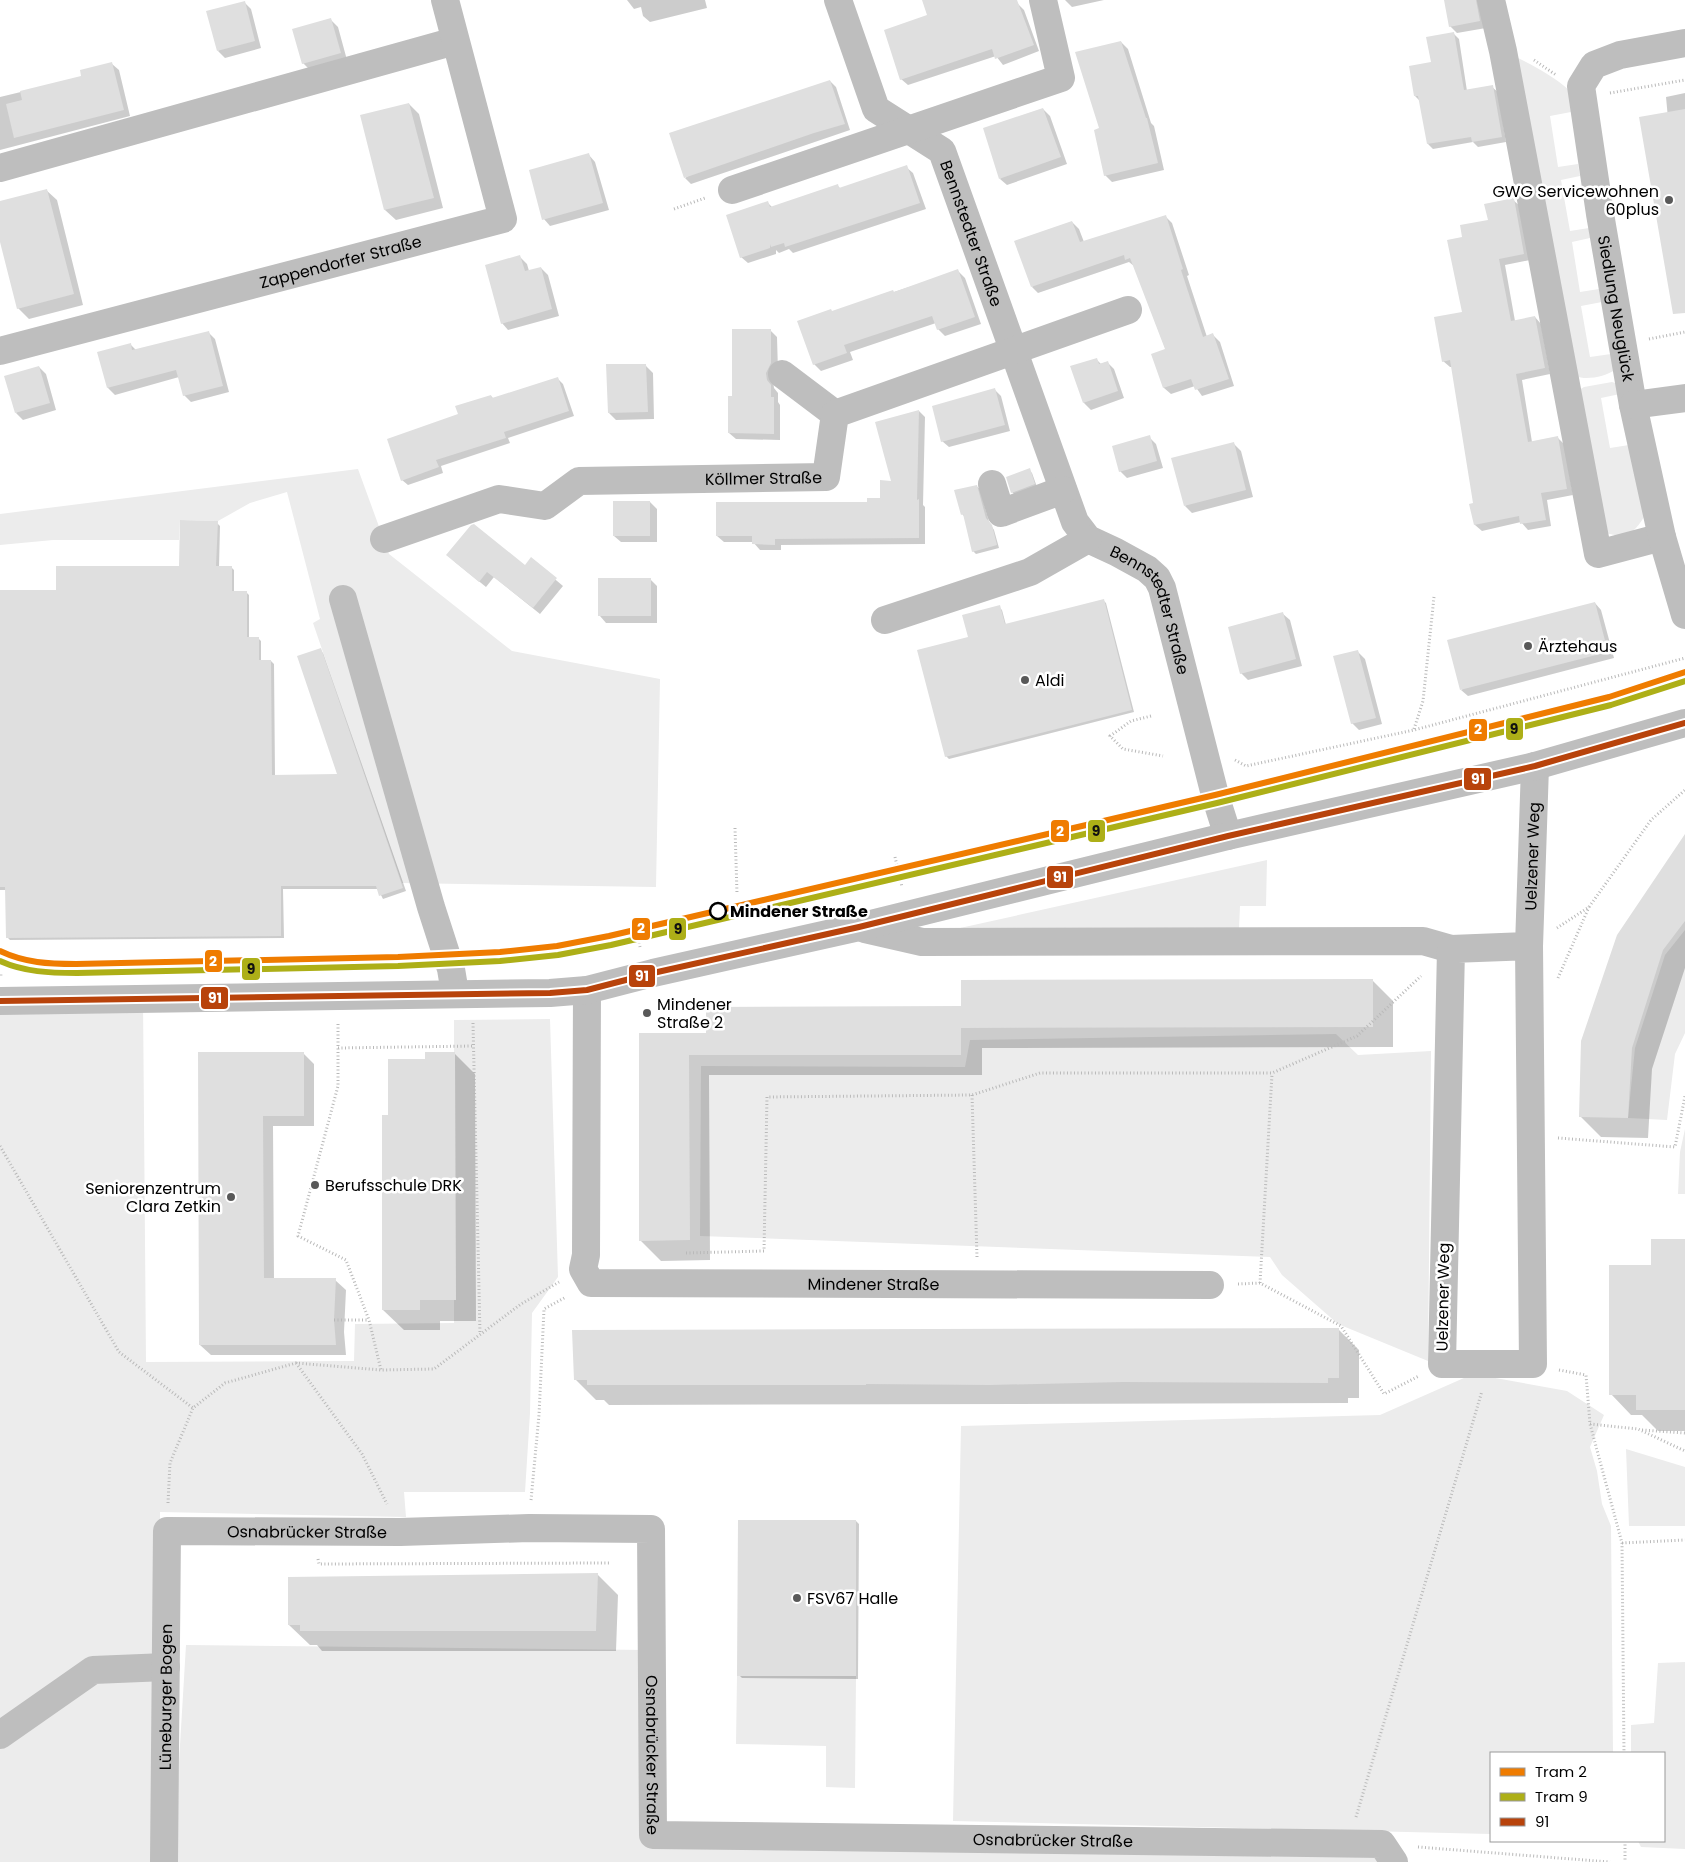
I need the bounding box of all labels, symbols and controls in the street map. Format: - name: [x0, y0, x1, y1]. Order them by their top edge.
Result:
- street label: Bennstedter Straße: [935, 157, 1008, 310]
- place label: GWG Servicewohnen 60plus: [1492, 180, 1659, 221]
- marker: GWG Servicewohnen 60plus: [1663, 194, 1675, 206]
- street label: Zappendorfer Straße: [257, 229, 424, 294]
- street label: Siedlung Neuglück: [1592, 234, 1640, 384]
- street label: Köllmer Straße: [705, 466, 822, 490]
- street label: Bennstedter Straße: [1107, 539, 1195, 677]
- place label: Ärztehaus: [1538, 635, 1617, 658]
- marker: Ärztehaus: [1522, 640, 1534, 652]
- place label: Aldi: [1035, 669, 1064, 692]
- marker: Aldi: [1019, 674, 1031, 686]
- line badge: 9: [1505, 717, 1524, 741]
- line badge: 2: [1468, 718, 1488, 742]
- text: 2: [1474, 719, 1482, 739]
- text: 9: [1510, 719, 1518, 739]
- line badge: 91: [1463, 767, 1492, 791]
- text: 91: [1471, 769, 1485, 789]
- street label: Uelzener Weg: [1519, 802, 1545, 911]
- line badge: 2: [1050, 819, 1070, 843]
- line badge: 9: [1087, 819, 1106, 843]
- text: 2: [1056, 821, 1064, 841]
- text: 9: [1092, 821, 1100, 841]
- line badge: 91: [1046, 865, 1074, 889]
- text: 91: [1053, 867, 1067, 887]
- place label: Mindener Straße: [730, 900, 868, 923]
- marker: Mindener Straße: [709, 902, 727, 920]
- line badge: 2: [631, 917, 651, 941]
- line badge: 9: [668, 917, 687, 941]
- text: 2: [637, 918, 645, 938]
- text: 9: [674, 919, 682, 939]
- line badge: 2: [204, 949, 223, 973]
- text: 2: [209, 951, 217, 971]
- line badge: 9: [241, 957, 261, 981]
- text: 9: [247, 959, 255, 979]
- line badge: 91: [628, 964, 656, 988]
- text: 91: [635, 966, 649, 986]
- line badge: 91: [200, 986, 229, 1010]
- text: 91: [208, 988, 222, 1008]
- place label: Mindener Straße 2: [657, 993, 732, 1034]
- marker: Mindener Straße 2: [641, 1007, 653, 1019]
- place label: Berufsschule DRK: [325, 1174, 462, 1197]
- place label: Seniorenzentrum Clara Zetkin: [85, 1177, 221, 1218]
- marker: Berufsschule DRK: [309, 1179, 321, 1191]
- marker: Seniorenzentrum Clara Zetkin: [225, 1191, 237, 1203]
- street label: Uelzener Weg: [1431, 1243, 1455, 1351]
- street label: Mindener Straße: [808, 1272, 940, 1296]
- street label: Osnabrücker Straße: [227, 1520, 387, 1543]
- place label: FSV67 Halle: [807, 1587, 898, 1610]
- marker: FSV67 Halle: [791, 1592, 803, 1604]
- street label: Lüneburger Bogen: [153, 1624, 178, 1770]
- street label: Osnabrücker Straße: [640, 1675, 664, 1835]
- legend: [1490, 1752, 1665, 1842]
- text: Tram 2: [1535, 1761, 1587, 1782]
- text: Tram 9: [1535, 1786, 1588, 1807]
- text: 91: [1535, 1811, 1549, 1832]
- street label: Osnabrücker Straße: [973, 1827, 1133, 1852]

